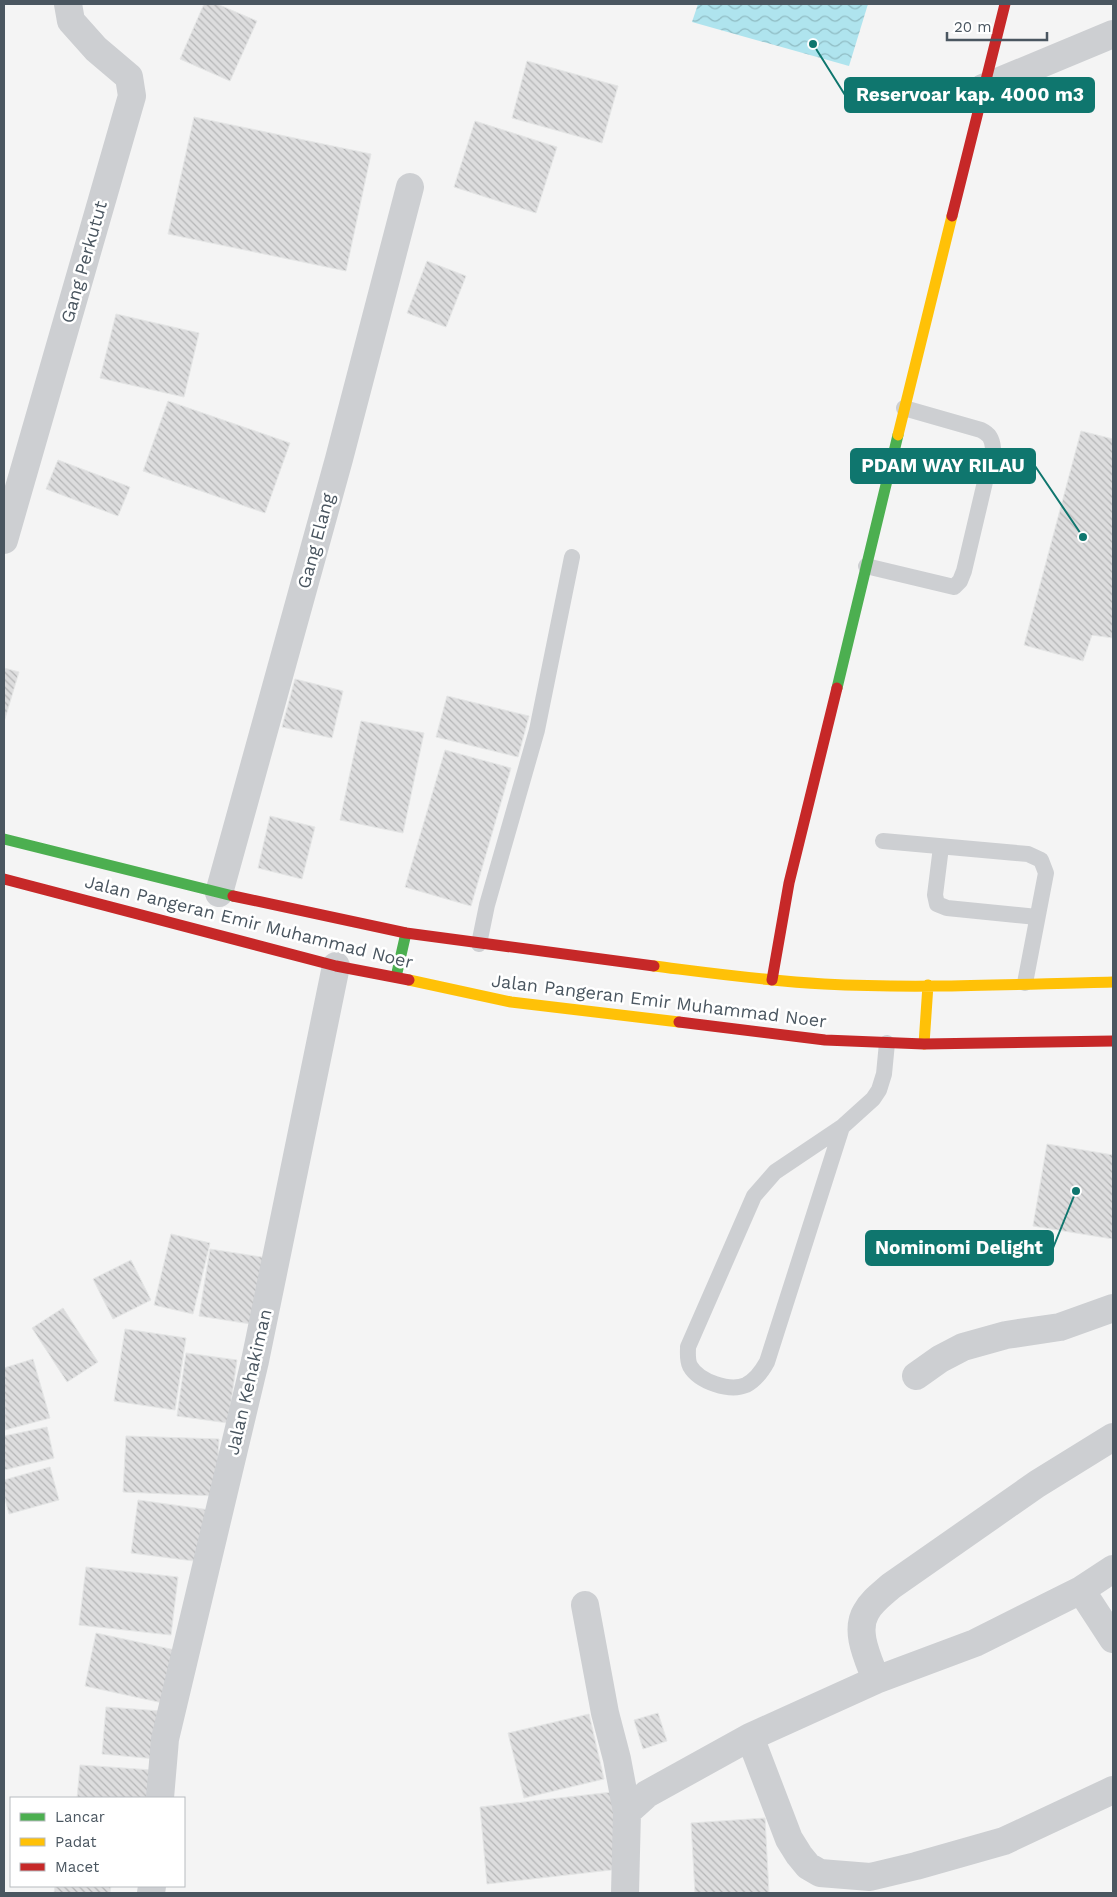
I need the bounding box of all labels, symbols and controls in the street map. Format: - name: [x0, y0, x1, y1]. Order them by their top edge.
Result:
- scale bar: [947, 10, 1047, 42]
- text: 20 m: [954, 18, 992, 36]
- callout: Reservoar kap. 4000 m3: [845, 78, 1094, 112]
- text: Reservoar kap. 4000 m3: [856, 83, 1084, 106]
- street label: Gang Perkutut: [56, 198, 111, 325]
- callout: PDAM WAY RILAU: [851, 449, 1035, 483]
- text: PDAM WAY RILAU: [861, 454, 1025, 477]
- street label: Gang Elang: [293, 490, 338, 591]
- street label: Jalan Pangeran Emir Muhammad Noer: [83, 870, 415, 973]
- street label: Jalan Pangeran Emir Muhammad Noer: [490, 970, 828, 1031]
- callout: Nominomi Delight: [866, 1231, 1053, 1265]
- text: Nominomi Delight: [875, 1236, 1044, 1259]
- street label: Jalan Kehakiman: [221, 1307, 276, 1457]
- legend: [10, 1797, 185, 1887]
- text: Lancar: [55, 1808, 105, 1826]
- text: Padat: [55, 1833, 97, 1851]
- text: Macet: [55, 1858, 100, 1876]

